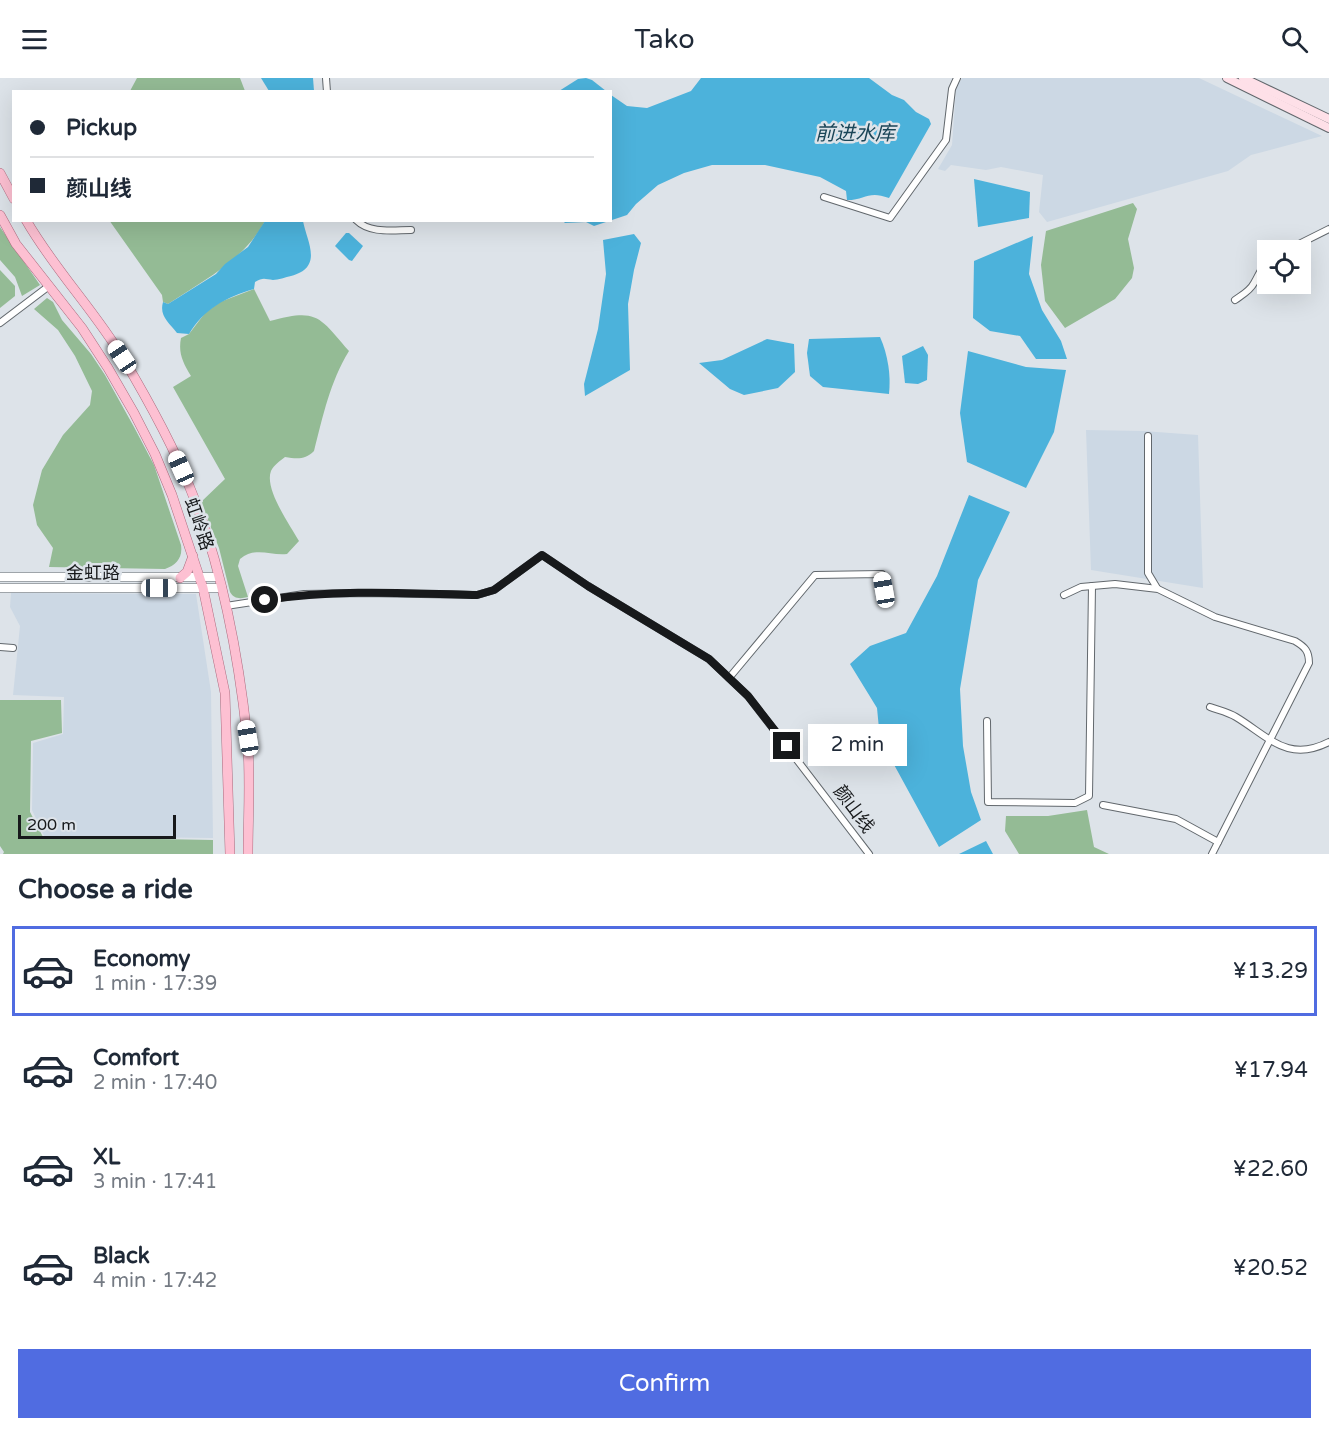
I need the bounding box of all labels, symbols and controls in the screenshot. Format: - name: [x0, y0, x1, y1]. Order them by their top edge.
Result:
- icon: menu: [18, 23, 51, 56]
- text: Tako: [634, 23, 695, 56]
- icon: search: [1278, 23, 1311, 56]
- text: Pickup: [66, 115, 137, 141]
- water label: 前进水库: [815, 122, 898, 146]
- text: 颜山线: [66, 176, 132, 202]
- map controls: [1257, 240, 1311, 294]
- button: locate: [1257, 240, 1311, 294]
- car: [104, 337, 140, 377]
- car: [165, 448, 197, 488]
- street label: 虹岭路: [180, 495, 218, 553]
- street label: 金虹路: [66, 562, 120, 584]
- car: [872, 571, 896, 609]
- car: [141, 579, 177, 597]
- route start: [251, 586, 278, 613]
- car: [236, 719, 260, 757]
- callout: 2 min: [808, 725, 907, 767]
- route end: [773, 732, 800, 759]
- text: 2 min: [831, 733, 884, 757]
- street label: 颜山线: [829, 781, 879, 837]
- scale bar: [18, 812, 176, 840]
- text: 200 m: [27, 815, 76, 835]
- text: Choose a ride: [18, 873, 193, 906]
- icon: car: [21, 944, 75, 998]
- text: Economy: [93, 946, 190, 972]
- text: ¥13.29: [1233, 958, 1308, 984]
- text: 1 min · 17:39: [93, 972, 217, 996]
- icon: car: [21, 1043, 75, 1097]
- text: Comfort: [93, 1045, 179, 1071]
- text: ¥17.94: [1234, 1057, 1308, 1083]
- text: 2 min · 17:40: [93, 1071, 217, 1095]
- icon: car: [21, 1142, 75, 1196]
- text: XL: [93, 1144, 120, 1170]
- text: ¥22.60: [1233, 1156, 1308, 1182]
- text: 3 min · 17:41: [93, 1170, 217, 1194]
- icon: car: [21, 1241, 75, 1295]
- text: Black: [93, 1243, 150, 1269]
- text: ¥20.52: [1233, 1255, 1308, 1281]
- text: 4 min · 17:42: [93, 1269, 217, 1293]
- button: Confirm: [18, 1349, 1311, 1418]

